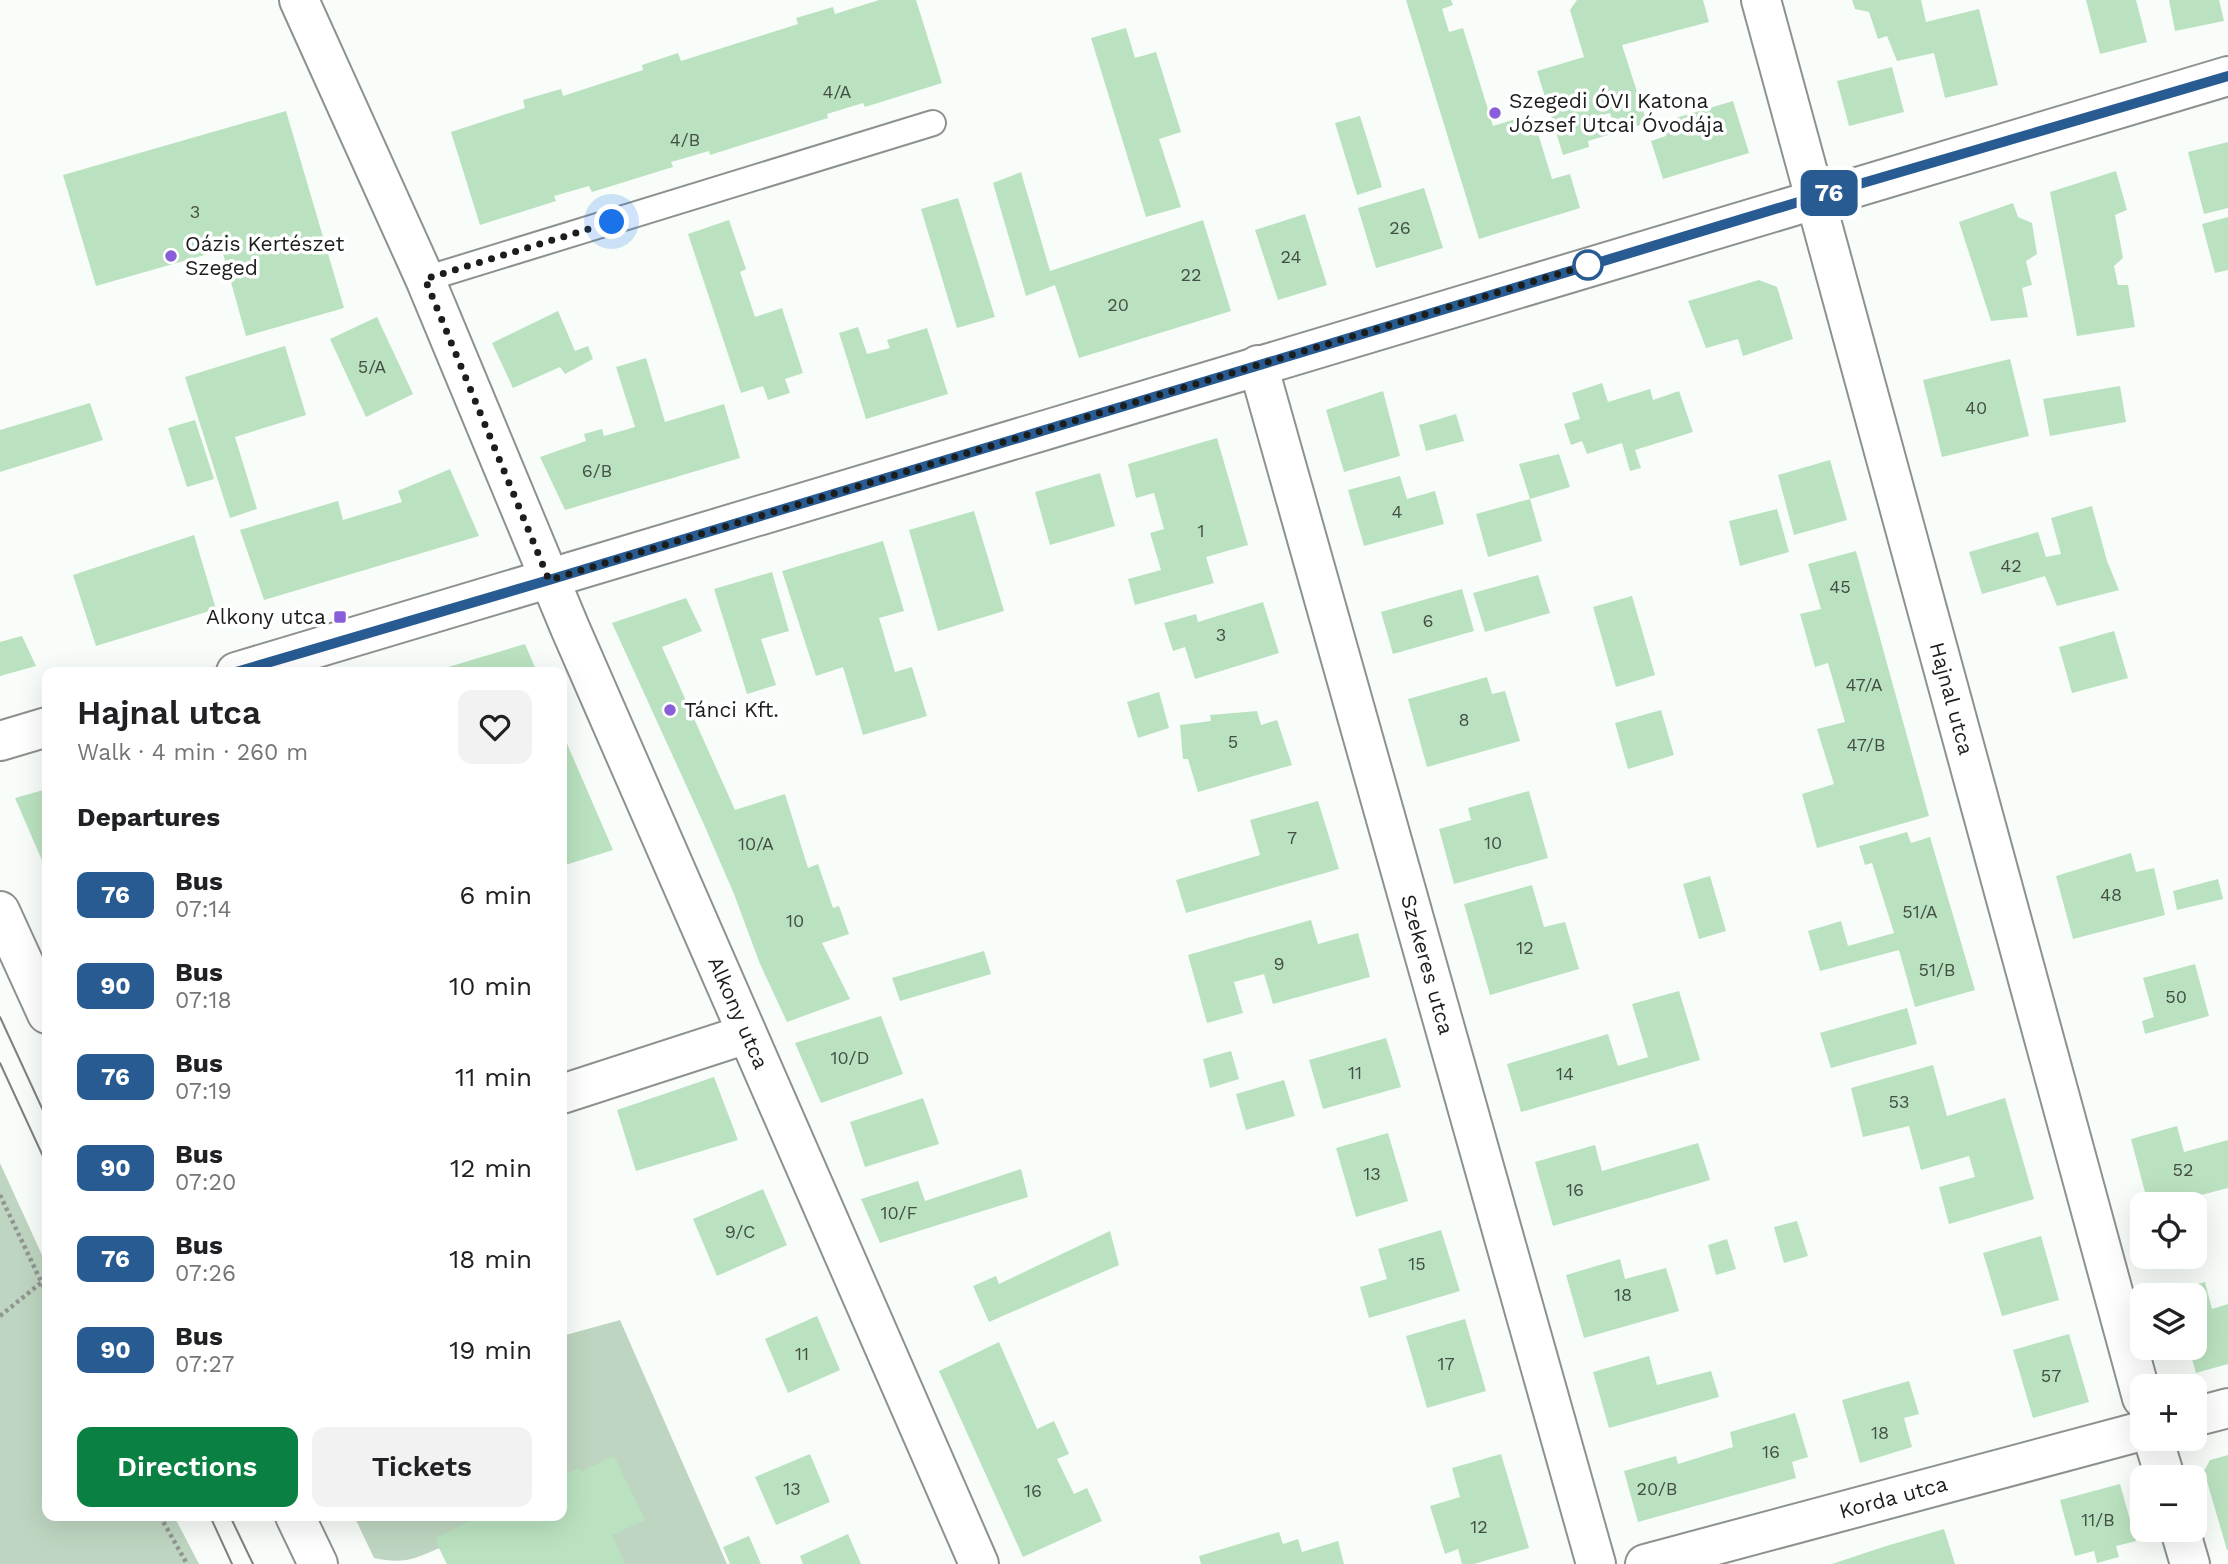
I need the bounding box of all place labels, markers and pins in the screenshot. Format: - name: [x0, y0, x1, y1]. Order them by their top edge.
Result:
- place label: Szegedi ÓVI Katona József Utcai Óvodája: [1509, 88, 1724, 137]
- marker: Szegedi ÓVI Katona József Utcai Óvodája: [1487, 105, 1503, 121]
- place label: Oázis Kertészet Szeged: [185, 231, 344, 280]
- marker: Oázis Kertészet Szeged: [163, 248, 179, 264]
- unlabelled marker: [1573, 250, 1603, 280]
- place label: Alkony utca: [206, 604, 326, 629]
- marker: Alkony utca: [332, 609, 348, 625]
- place label: Tánci Kft.: [684, 697, 779, 722]
- marker: Tánci Kft.: [662, 702, 678, 718]

